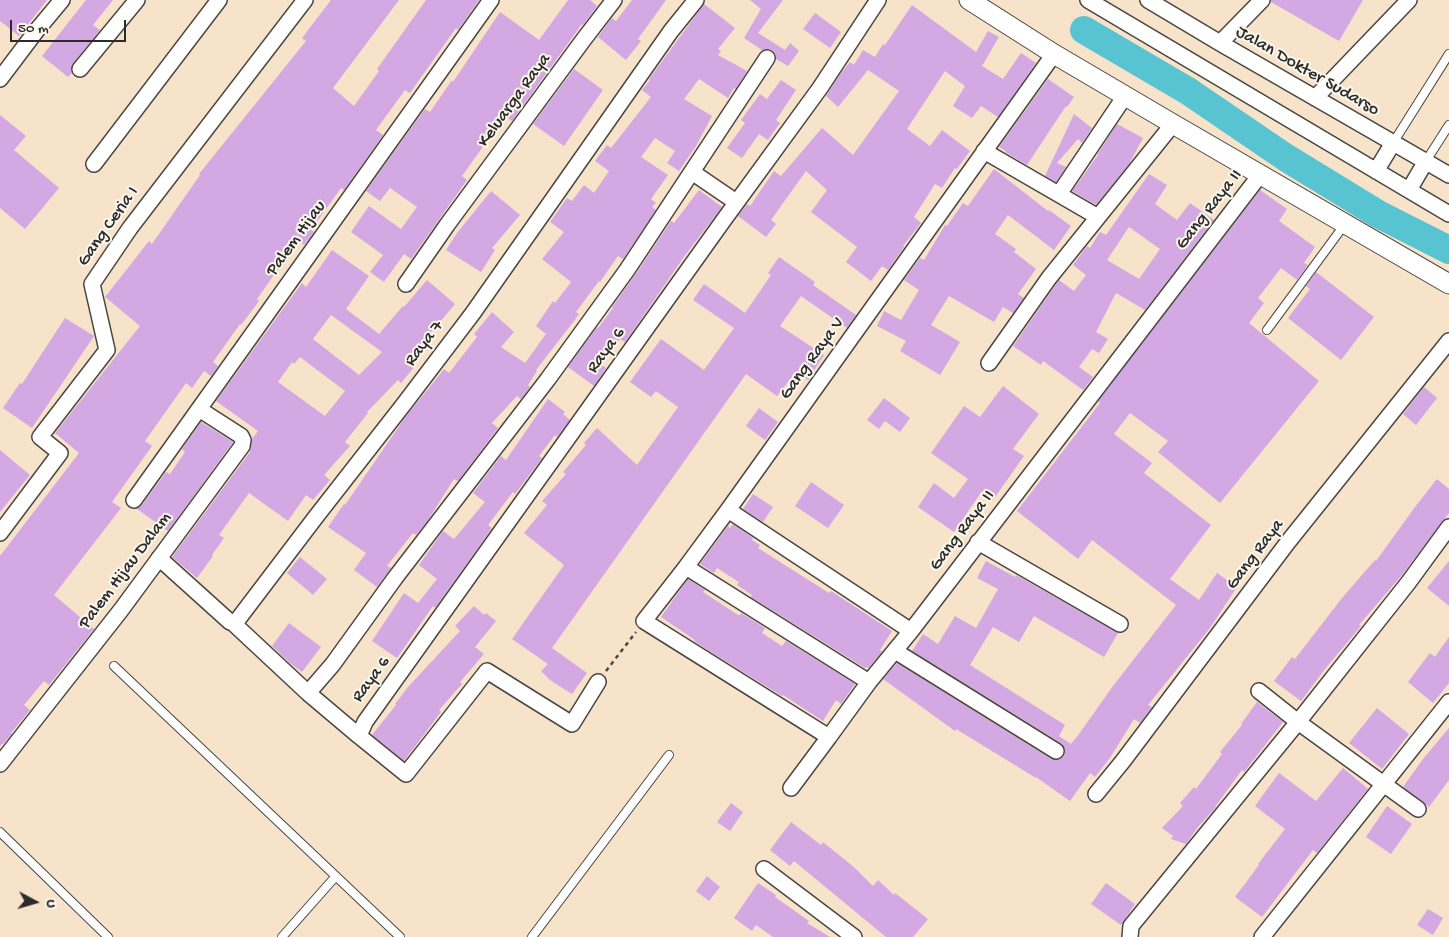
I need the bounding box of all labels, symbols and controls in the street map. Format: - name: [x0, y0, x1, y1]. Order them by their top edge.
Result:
- scale bar: [12, 10, 129, 42]
- text: 50 m: [18, 20, 49, 38]
- street label: Jalan Dokter Sudarso: [1231, 22, 1383, 122]
- street label: Keluarga Raya: [474, 50, 556, 152]
- street label: Gang Raya II: [1172, 166, 1248, 254]
- street label: Gang Ceria I: [74, 183, 144, 271]
- street label: Palem Hijau: [262, 197, 332, 281]
- street label: Gang Raya V: [776, 313, 850, 405]
- street label: Raya 7: [401, 317, 449, 371]
- street label: Raya 6: [583, 324, 631, 378]
- street label: Gang Raya II: [926, 486, 1000, 576]
- street label: Palem Hijau Dalam: [75, 508, 177, 634]
- street label: Gang Raya: [1222, 515, 1290, 595]
- street label: Raya 6: [348, 653, 396, 707]
- north arrow: [10, 877, 60, 927]
- text: U: [42, 899, 59, 909]

